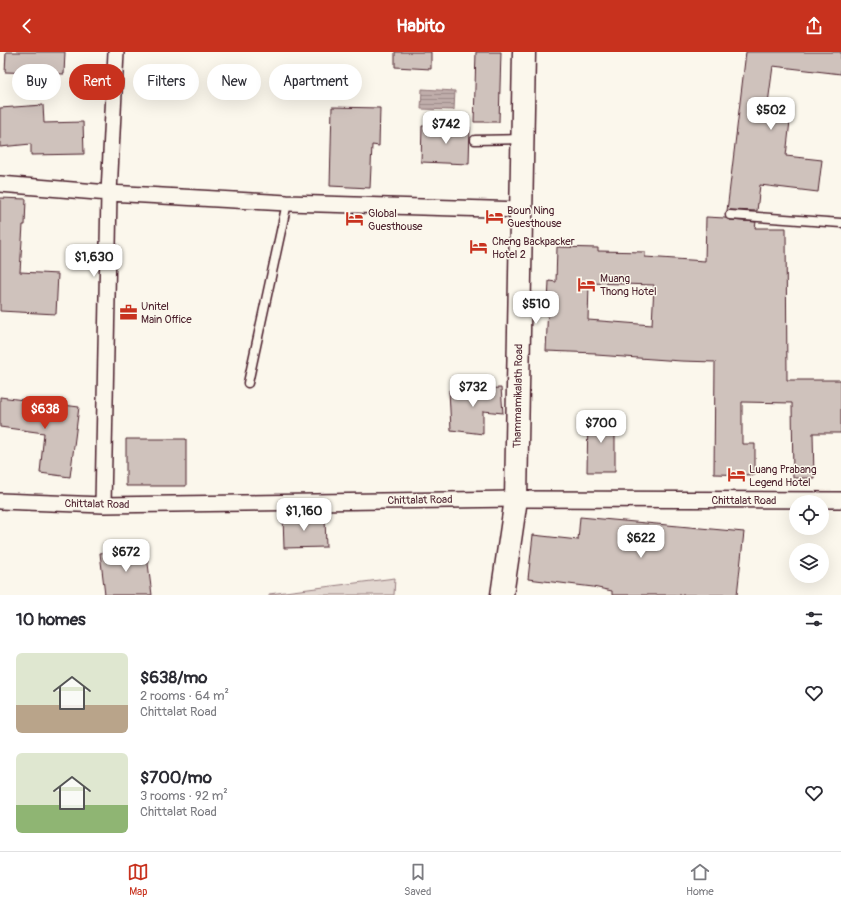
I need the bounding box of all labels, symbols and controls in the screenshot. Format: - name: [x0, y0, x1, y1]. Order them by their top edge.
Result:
- icon: back: [16, 15, 38, 37]
- text: Habito: [396, 15, 445, 38]
- icon: share: [803, 15, 825, 37]
- chip: Buy: [12, 64, 61, 100]
- chip: Rent: [69, 64, 125, 100]
- chip: Filters: [133, 64, 199, 100]
- chip: New: [207, 64, 261, 100]
- chip: Apartment: [269, 64, 362, 100]
- pin: $502: [747, 97, 795, 131]
- text: $502: [756, 102, 786, 118]
- pin: $742: [422, 111, 470, 145]
- text: $742: [432, 116, 460, 132]
- place label: Boun Ning Guesthouse: [507, 204, 562, 230]
- hotel icon: Boun Ning Guesthouse: [484, 206, 504, 226]
- place label: Global Guesthouse: [368, 207, 423, 233]
- hotel icon: Global Guesthouse: [345, 209, 365, 229]
- place label: Cheng Backpacker Hotel 2: [492, 235, 575, 261]
- hotel icon: Cheng Backpacker Hotel 2: [469, 237, 489, 257]
- pin: $1,630: [61, 244, 127, 278]
- text: $1,630: [74, 249, 114, 265]
- place label: Muang Thong Hotel: [600, 272, 657, 298]
- hotel icon: Muang Thong Hotel: [577, 274, 597, 294]
- pin: $510: [512, 291, 560, 325]
- text: $510: [522, 296, 550, 312]
- place label: Unitel Main Office: [141, 300, 192, 326]
- office icon: Unitel Main Office: [118, 302, 138, 322]
- street label: Thammamikalath Road: [511, 344, 525, 448]
- pin: $732: [449, 374, 497, 408]
- text: $732: [459, 379, 487, 395]
- pin: $638: [21, 396, 69, 430]
- text: $638: [31, 401, 59, 417]
- pin: $700: [577, 410, 625, 444]
- text: $700: [585, 415, 617, 431]
- place label: Luang Prabang Legend Hotel: [749, 463, 817, 489]
- hotel icon: Luang Prabang Legend Hotel: [726, 465, 746, 485]
- street label: Chittalat Road: [387, 493, 453, 507]
- street label: Chittalat Road: [712, 494, 777, 507]
- map controls: [789, 495, 829, 583]
- button: locate: [789, 495, 829, 535]
- street label: Chittalat Road: [64, 497, 130, 511]
- pin: $1,160: [271, 498, 337, 532]
- text: $1,160: [286, 503, 322, 519]
- pin: $622: [617, 525, 665, 559]
- text: $622: [626, 530, 656, 546]
- pin: $672: [102, 539, 150, 573]
- button: layers: [789, 543, 829, 583]
- text: $672: [112, 544, 140, 560]
- icon: filters: [803, 608, 825, 630]
- text: 10 homes: [16, 609, 86, 630]
- text: $638/mo: [140, 667, 208, 688]
- icon: home: [48, 669, 96, 717]
- icon: heart: [803, 682, 825, 704]
- text: 2 rooms · 64 m²: [140, 688, 229, 704]
- text: Chittalat Road: [140, 704, 217, 720]
- text: $700/mo: [140, 767, 212, 788]
- icon: home: [48, 769, 96, 817]
- icon: heart: [803, 782, 825, 804]
- text: 3 rooms · 92 m²: [140, 788, 228, 804]
- text: Chittalat Road: [140, 804, 217, 820]
- tab: Map: [127, 861, 149, 898]
- tab: Saved: [404, 861, 431, 898]
- tab: Home: [686, 861, 714, 898]

